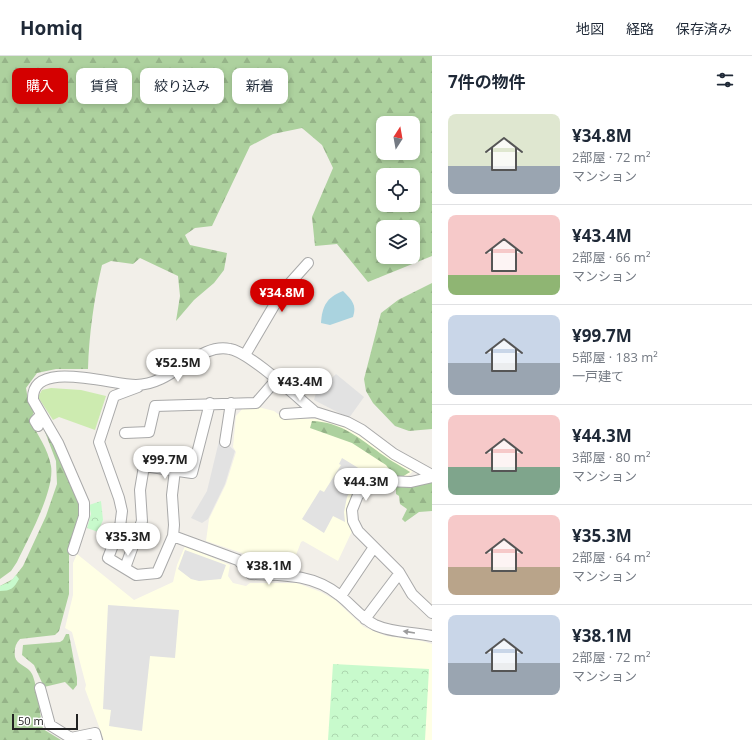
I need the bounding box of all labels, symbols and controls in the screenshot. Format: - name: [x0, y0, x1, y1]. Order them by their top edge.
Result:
- text: Homiq: [20, 15, 83, 41]
- text: 地図: [576, 19, 604, 38]
- text: 経路: [626, 19, 654, 38]
- text: 保存済み: [676, 19, 732, 38]
- chip: 購入: [12, 68, 68, 104]
- chip: 賃貸: [76, 68, 132, 104]
- chip: 絞り込み: [140, 68, 224, 104]
- chip: 新着: [232, 68, 288, 104]
- icon: filters: [714, 69, 736, 91]
- text: 7件の物件: [448, 70, 526, 93]
- north arrow: [376, 116, 420, 160]
- map controls: [376, 116, 420, 264]
- text: ¥34.8M: [572, 124, 632, 147]
- icon: home: [480, 130, 528, 178]
- text: 2部屋 · 72 m²: [572, 148, 650, 166]
- text: マンション: [572, 167, 637, 185]
- button: locate: [376, 168, 420, 212]
- button: layers: [376, 220, 420, 264]
- text: ¥43.4M: [572, 224, 632, 247]
- icon: home: [480, 231, 528, 279]
- text: 2部屋 · 66 m²: [572, 248, 650, 266]
- text: マンション: [572, 267, 637, 285]
- pin: ¥34.8M: [249, 279, 315, 313]
- text: ¥34.8M: [259, 283, 305, 301]
- text: ¥99.7M: [572, 324, 632, 347]
- icon: home: [480, 331, 528, 379]
- text: 5部屋 · 183 m²: [572, 348, 658, 366]
- pin: ¥52.5M: [145, 349, 211, 383]
- text: ¥52.5M: [155, 353, 201, 371]
- text: 一戸建て: [572, 367, 624, 385]
- pin: ¥43.4M: [267, 368, 333, 402]
- text: ¥43.4M: [277, 372, 323, 390]
- text: ¥44.3M: [572, 424, 632, 447]
- icon: home: [480, 431, 528, 479]
- pin: ¥99.7M: [132, 446, 198, 480]
- text: 3部屋 · 80 m²: [572, 448, 650, 466]
- text: ¥99.7M: [142, 450, 188, 468]
- text: マンション: [572, 467, 637, 485]
- pin: ¥44.3M: [333, 468, 399, 502]
- text: ¥44.3M: [343, 472, 389, 490]
- pin: ¥35.3M: [95, 523, 161, 557]
- text: ¥35.3M: [572, 524, 632, 547]
- text: ¥35.3M: [105, 527, 151, 545]
- icon: home: [480, 531, 528, 579]
- text: 2部屋 · 64 m²: [572, 548, 650, 566]
- pin: ¥38.1M: [236, 552, 302, 586]
- text: ¥38.1M: [246, 556, 292, 574]
- text: マンション: [572, 567, 637, 585]
- text: ¥38.1M: [572, 624, 632, 647]
- one-way arrow: [403, 629, 415, 635]
- icon: home: [480, 631, 528, 679]
- text: 2部屋 · 72 m²: [572, 648, 650, 666]
- text: マンション: [572, 667, 637, 685]
- scale bar: [12, 712, 78, 731]
- text: 50 m: [18, 713, 44, 728]

